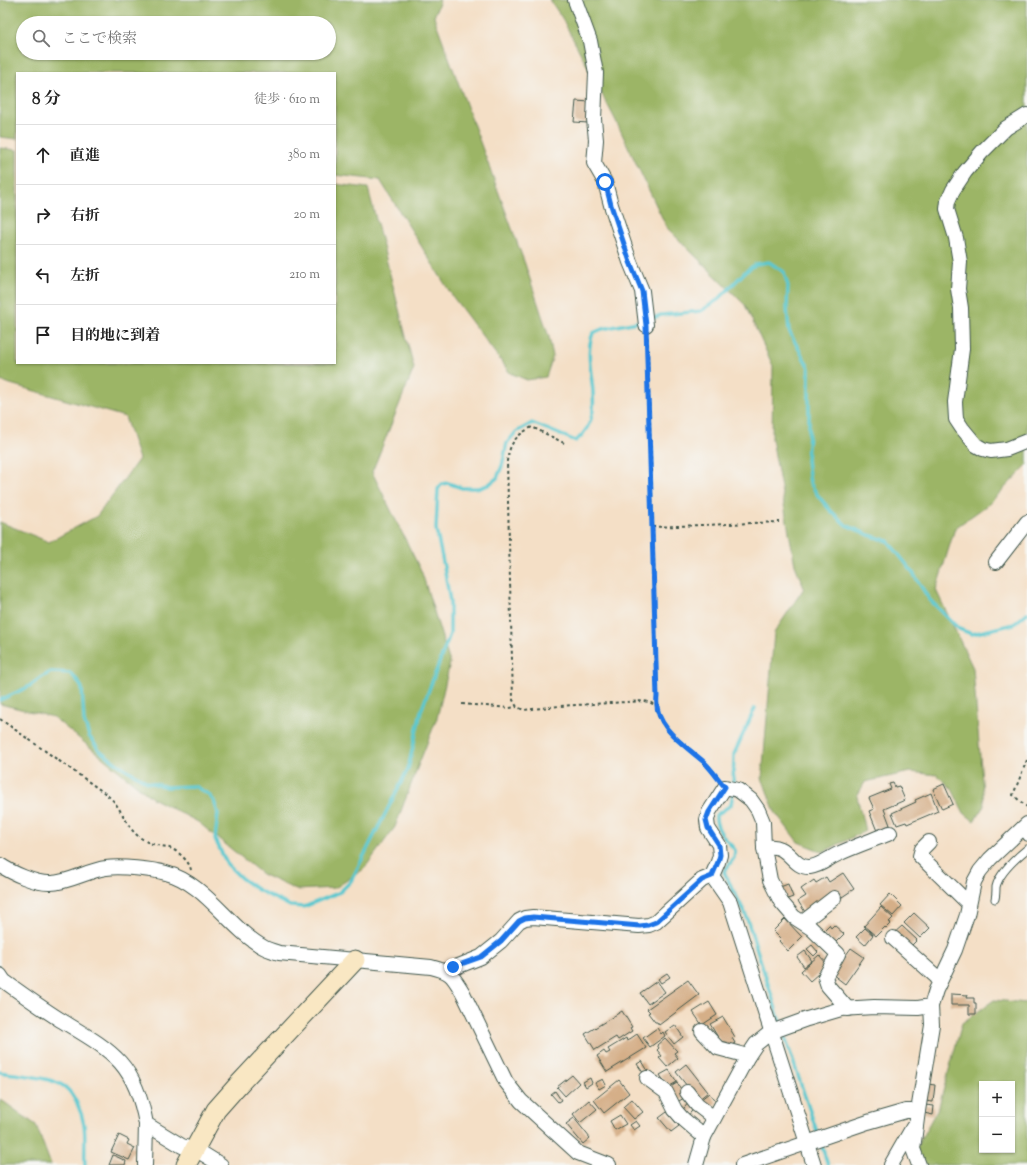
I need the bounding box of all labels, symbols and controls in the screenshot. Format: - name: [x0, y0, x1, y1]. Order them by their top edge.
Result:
- search box: [16, 16, 336, 60]
- icon: search: [30, 27, 52, 49]
- text: ここで検索: [62, 29, 137, 50]
- text: 8 分: [32, 88, 61, 112]
- text: 徒歩 · 610 m: [254, 91, 320, 109]
- icon: ahead: [32, 144, 54, 166]
- text: 直進: [70, 146, 100, 167]
- text: 380 m: [288, 146, 320, 164]
- route start: [596, 173, 614, 191]
- icon: right: [32, 204, 54, 226]
- text: 右折: [70, 206, 100, 227]
- text: 20 m: [294, 206, 320, 224]
- icon: left: [32, 264, 54, 286]
- text: 左折: [70, 266, 100, 287]
- text: 210 m: [289, 266, 320, 284]
- icon: arrive: [32, 324, 54, 346]
- text: 目的地に到着: [70, 326, 160, 347]
- route end: [444, 958, 462, 976]
- map controls: [979, 1081, 1015, 1153]
- button: +: [979, 1081, 1015, 1117]
- button: −: [979, 1117, 1015, 1153]

